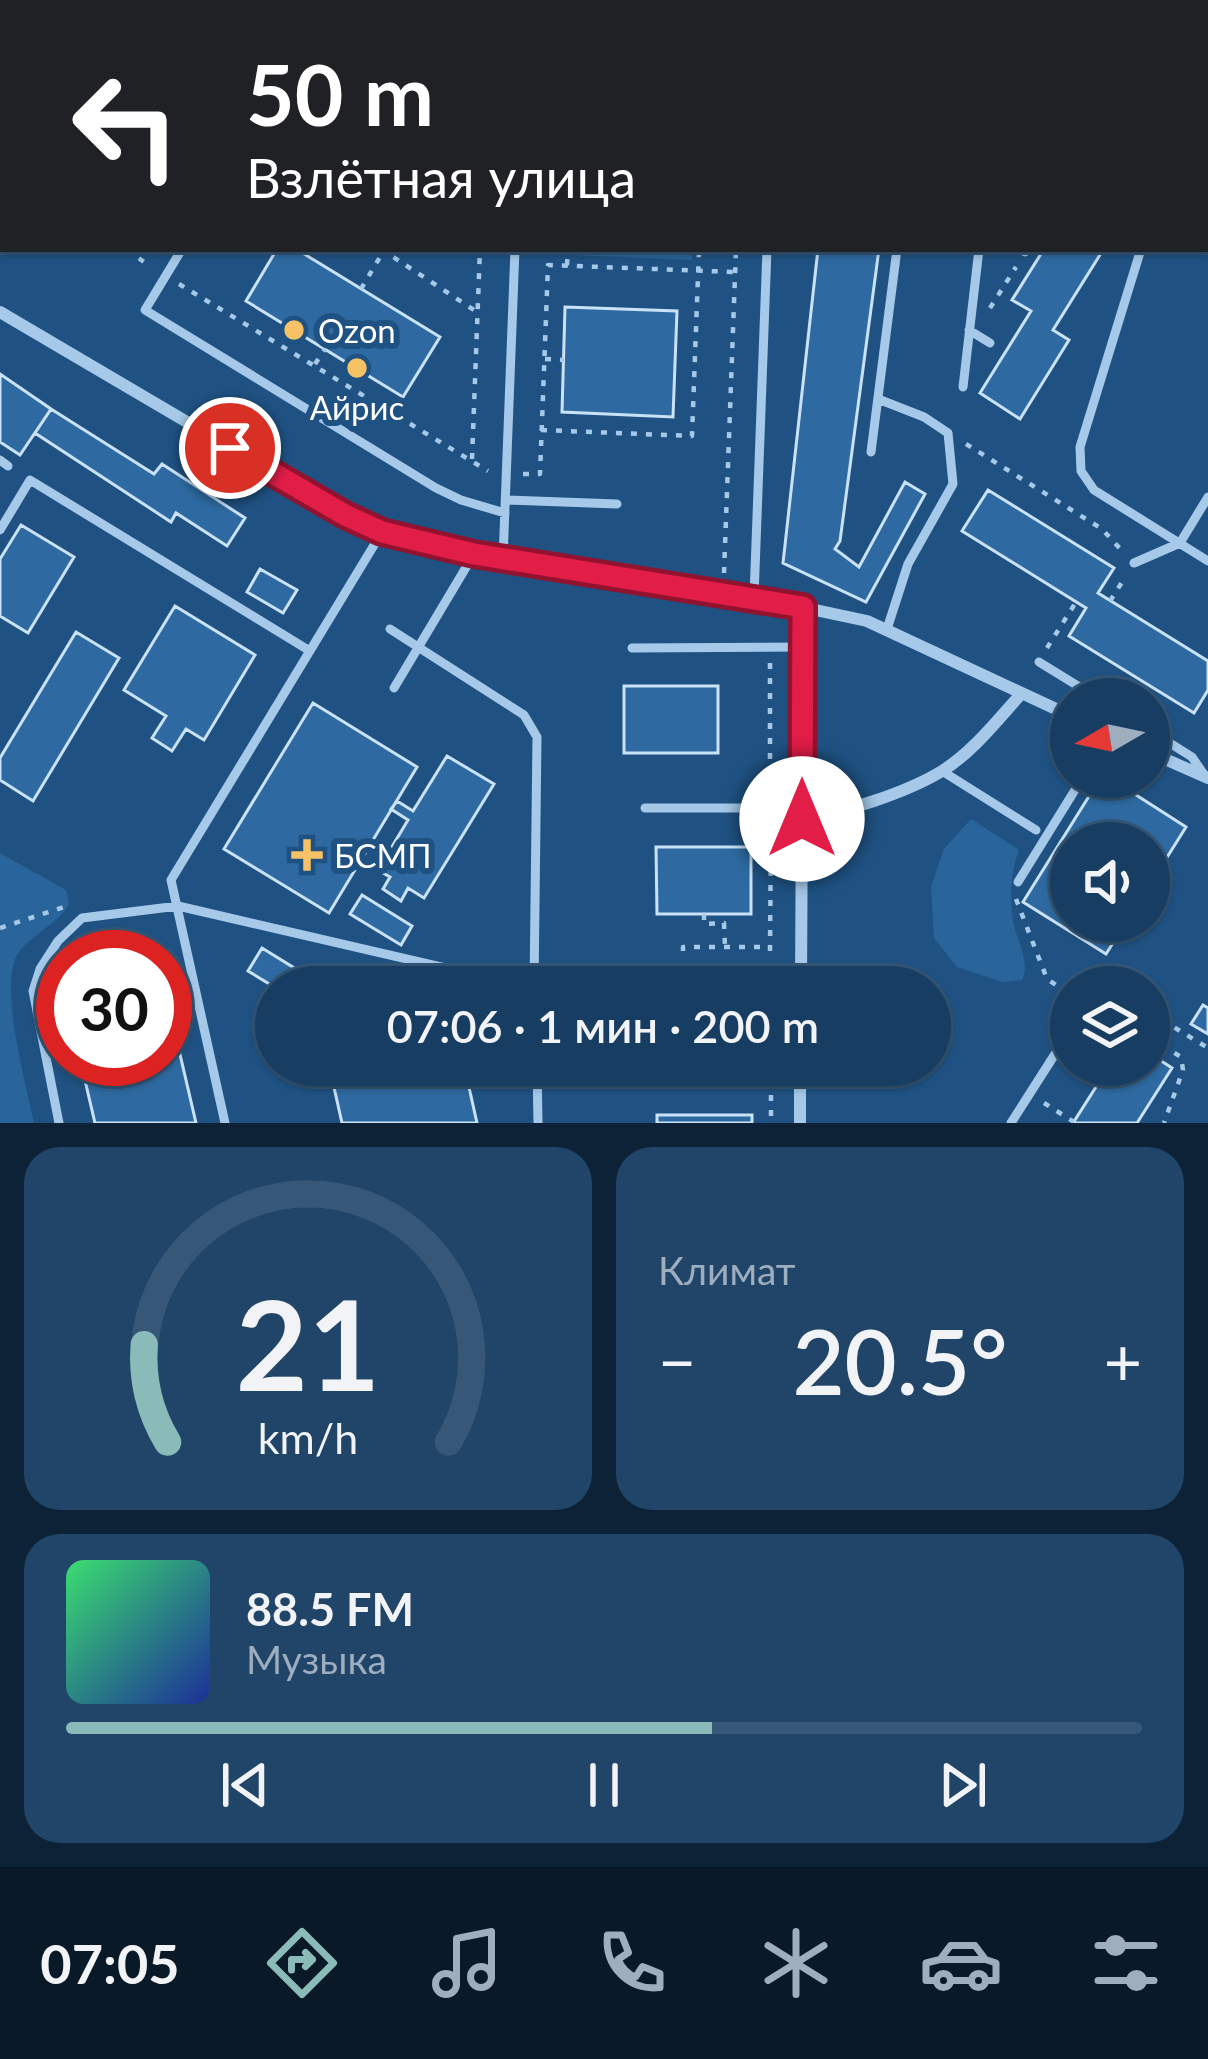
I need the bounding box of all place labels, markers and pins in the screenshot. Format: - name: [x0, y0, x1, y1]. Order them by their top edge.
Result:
- place label: Ozon: [318, 310, 396, 350]
- marker: Ozon: [281, 317, 307, 343]
- marker: Айрис: [344, 355, 370, 381]
- place label: Айрис: [310, 387, 404, 427]
- pin: [179, 397, 281, 499]
- place label: БСМП: [334, 835, 431, 875]
- marker: БСМП: [291, 839, 323, 871]

